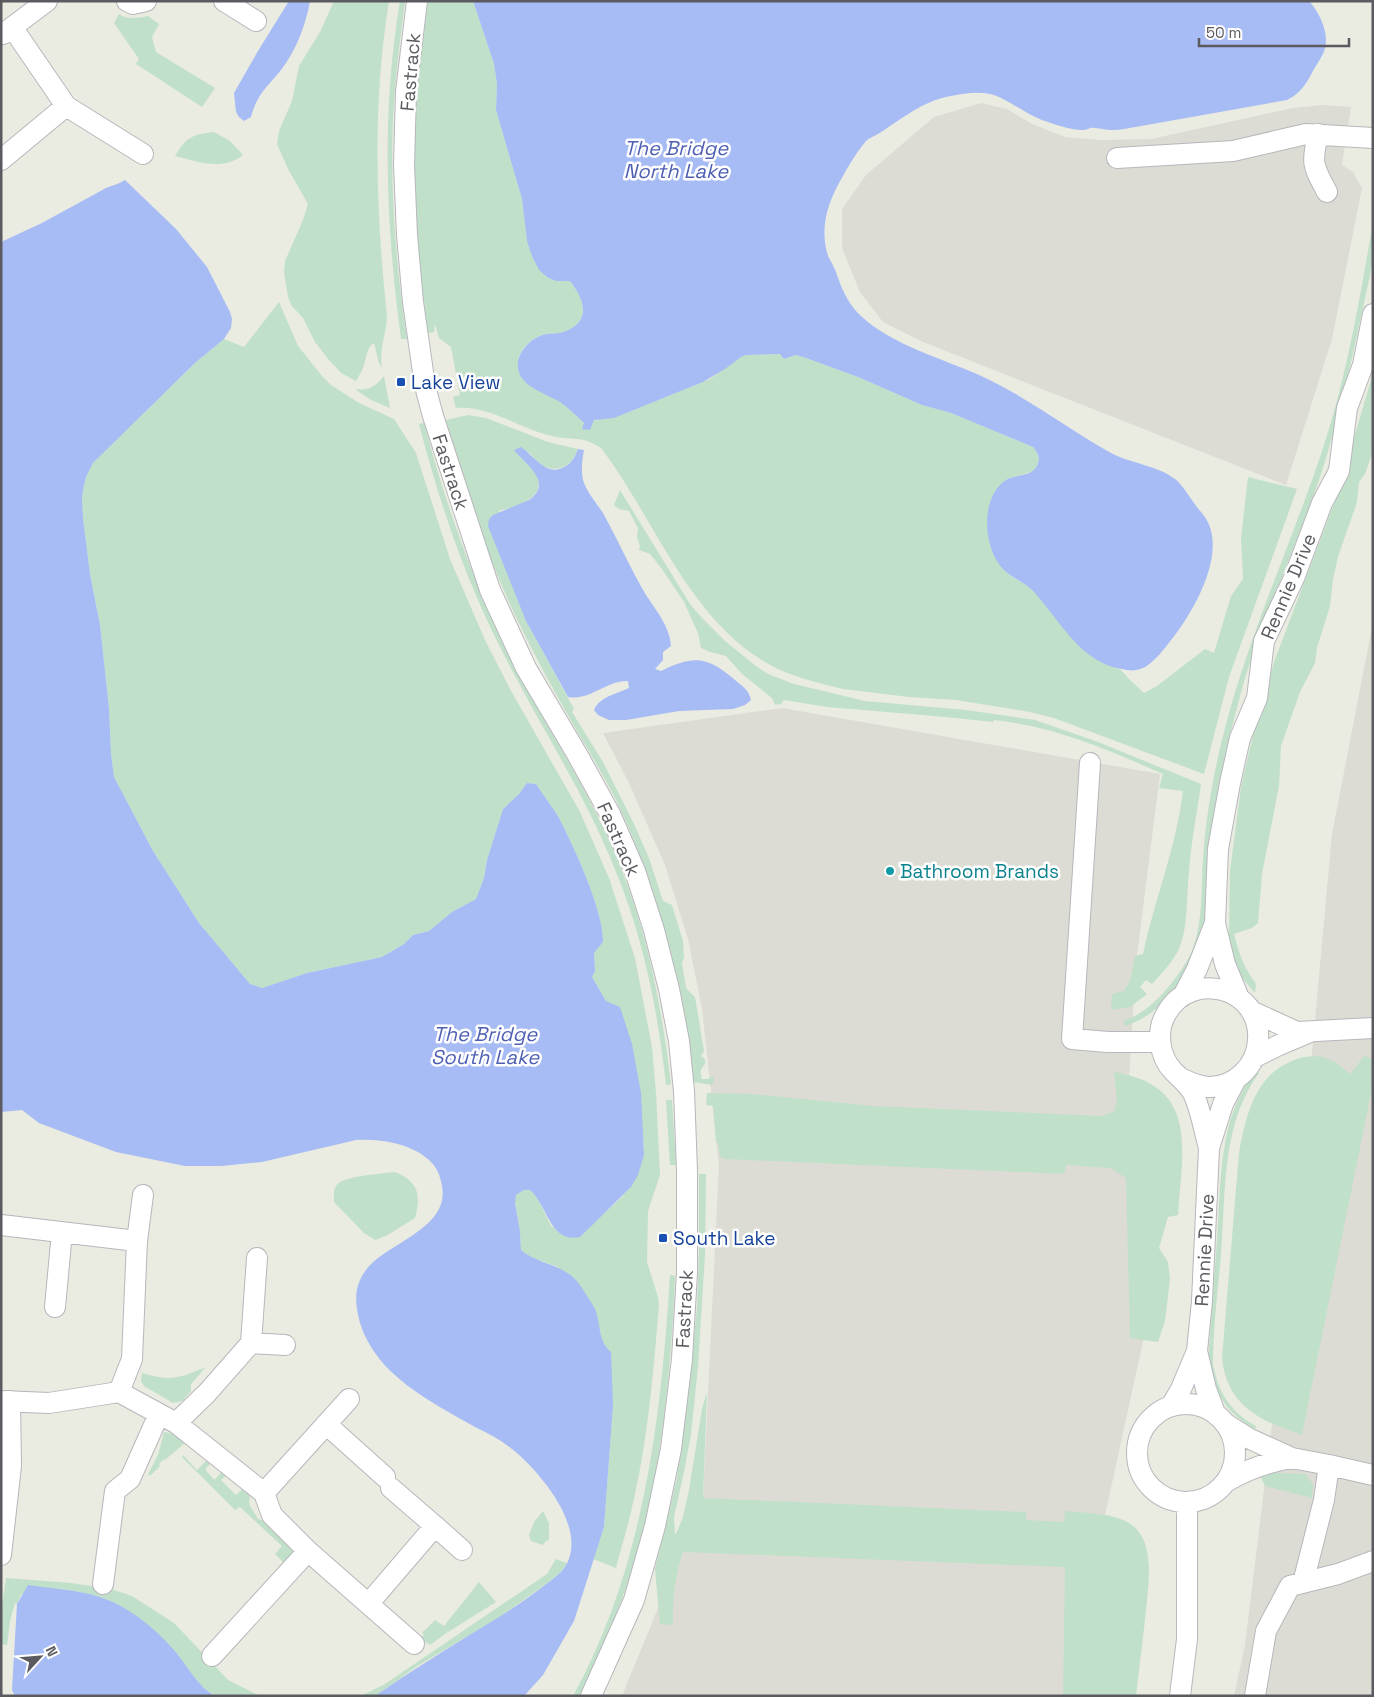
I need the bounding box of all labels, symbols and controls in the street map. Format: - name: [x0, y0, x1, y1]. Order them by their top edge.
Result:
- scale bar: [1199, 15, 1349, 47]
- text: 50 m: [1206, 23, 1241, 42]
- street label: Fastrack: [395, 32, 426, 112]
- water label: The Bridge North Lake: [624, 135, 729, 184]
- place label: Lake View: [411, 370, 501, 395]
- marker: Lake View: [395, 376, 407, 388]
- street label: Fastrack: [426, 431, 475, 513]
- street label: Rennie Drive: [1255, 529, 1322, 643]
- street label: Fastrack: [591, 798, 646, 880]
- place label: Bathroom Brands: [900, 859, 1059, 884]
- marker: Bathroom Brands: [884, 865, 896, 877]
- water label: The Bridge South Lake: [431, 1021, 540, 1070]
- street label: Rennie Drive: [1189, 1193, 1220, 1307]
- place label: South Lake: [673, 1226, 776, 1251]
- marker: South Lake: [657, 1232, 669, 1244]
- street label: Fastrack: [670, 1269, 699, 1349]
- north arrow: [15, 1632, 65, 1682]
- text: N: [42, 1643, 62, 1659]

